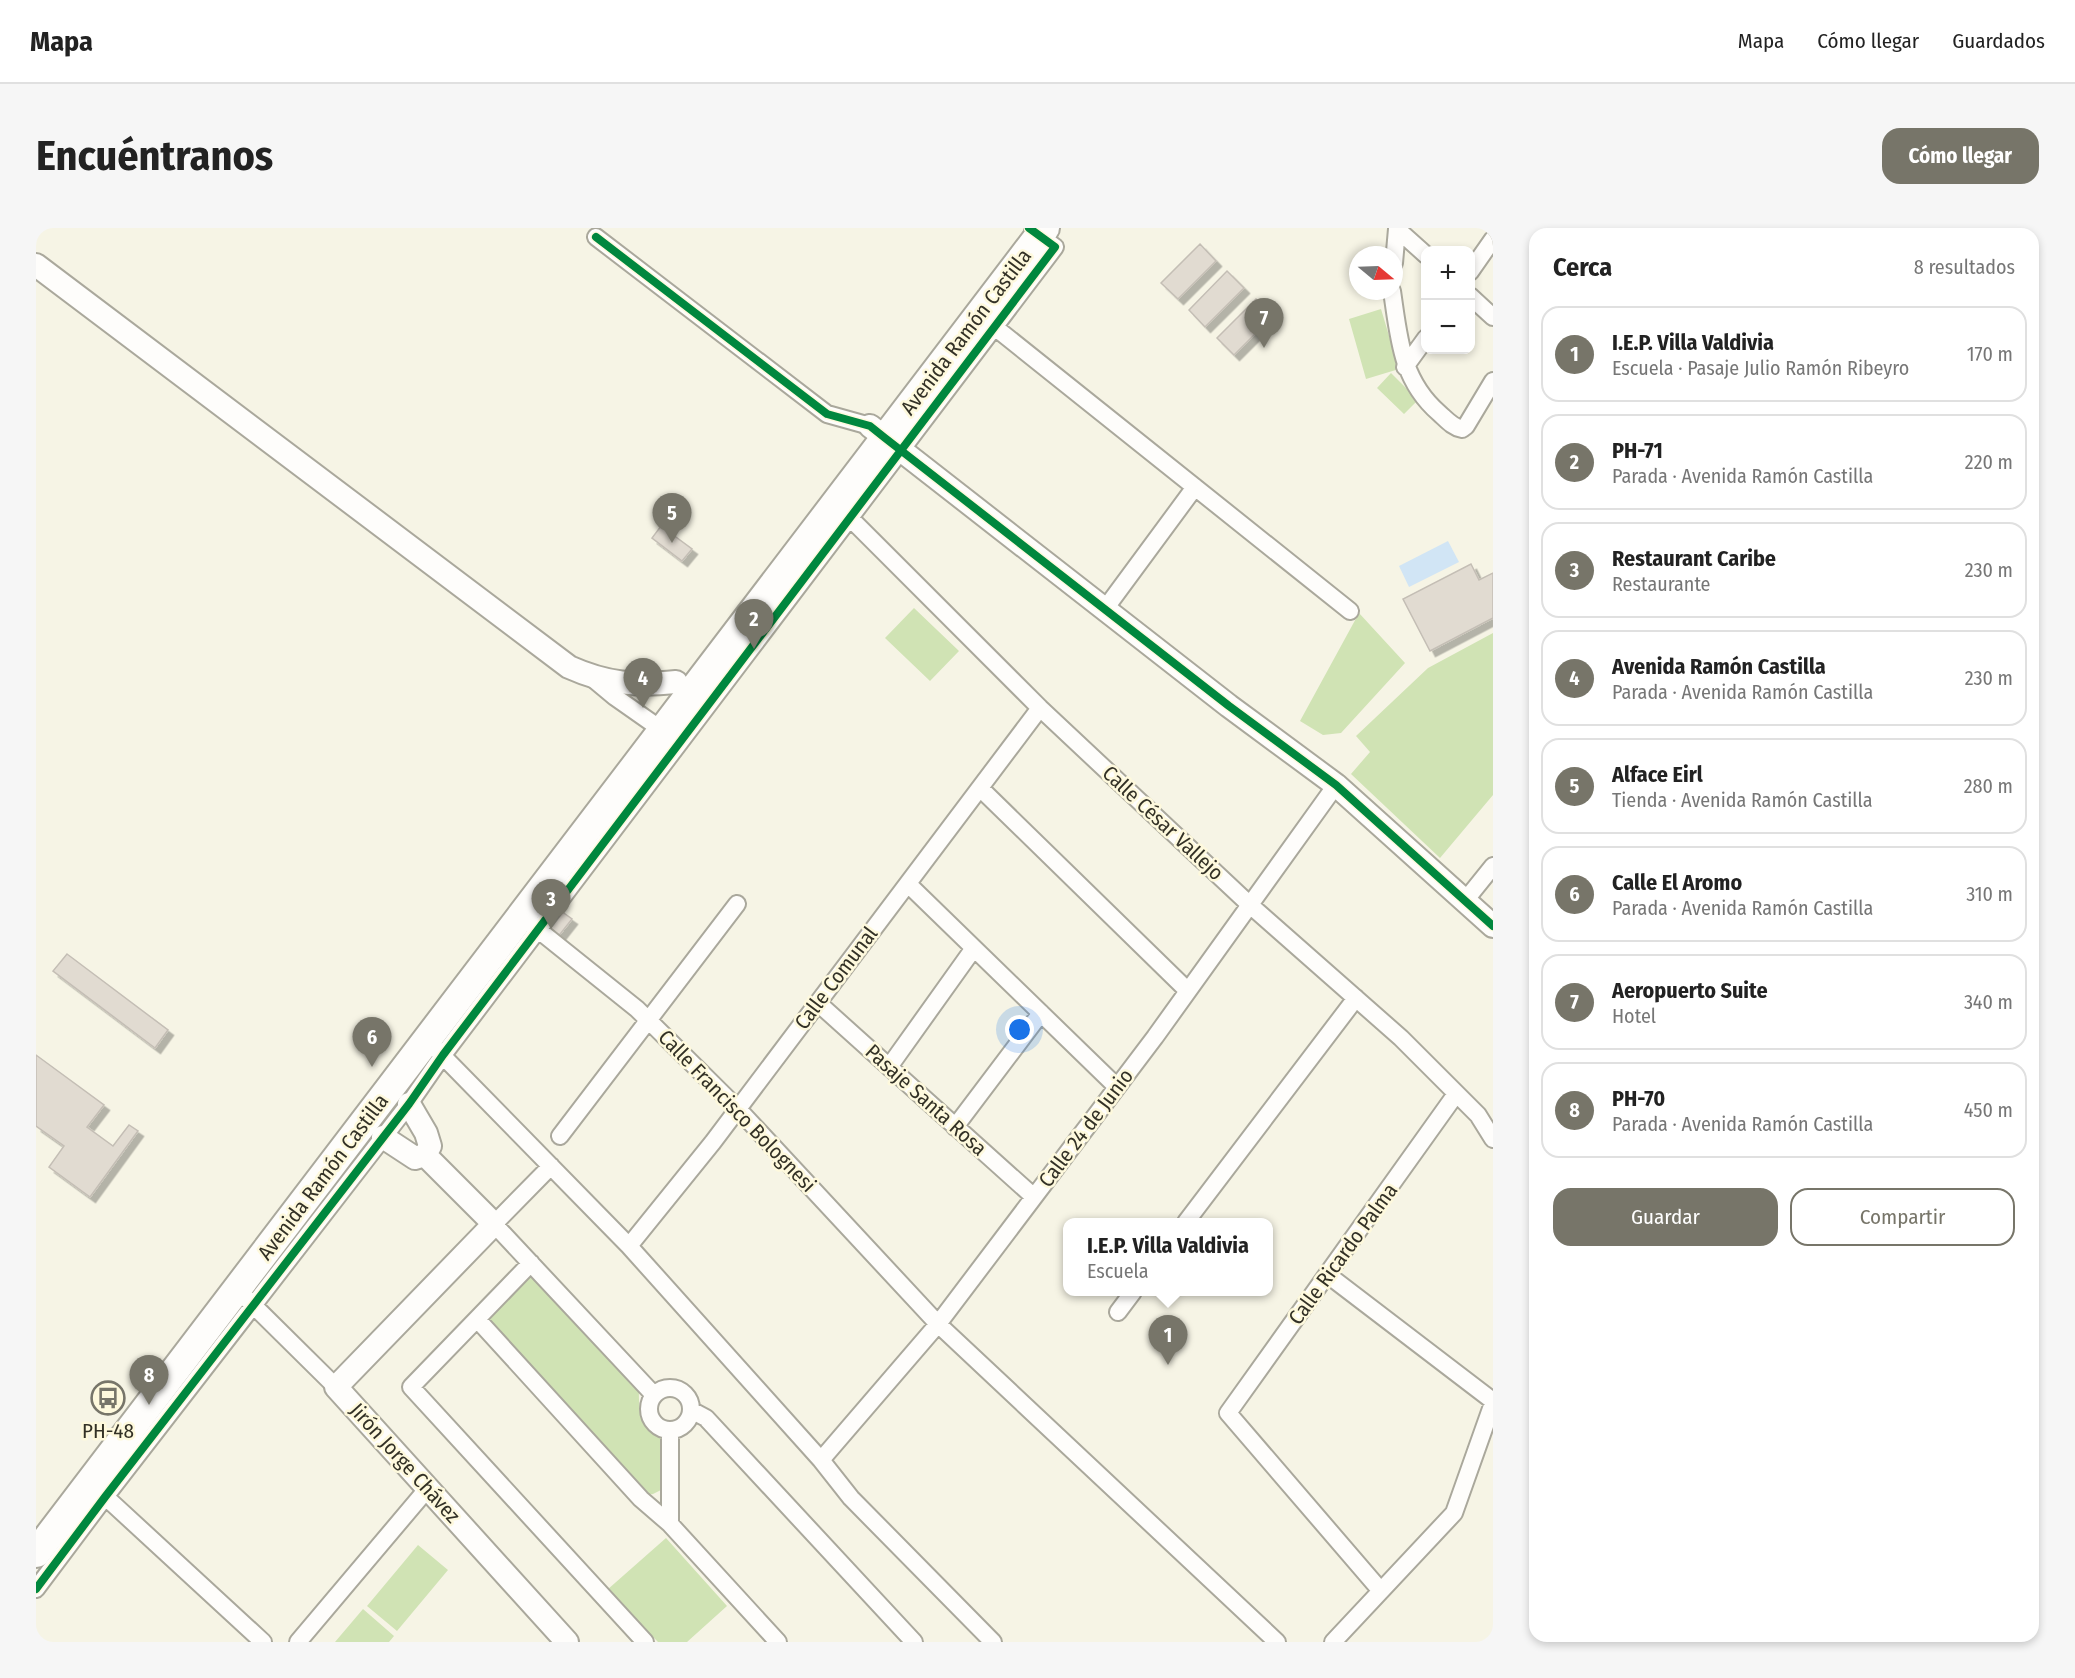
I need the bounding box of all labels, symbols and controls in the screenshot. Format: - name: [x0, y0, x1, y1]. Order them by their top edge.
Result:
- text: Mapa: [30, 25, 93, 58]
- text: Mapa: [1738, 28, 1784, 54]
- text: Cómo llegar: [1817, 28, 1919, 54]
- text: Guardados: [1952, 28, 2045, 54]
- button: Cómo llegar: [1882, 128, 2039, 184]
- text: Encuéntranos: [36, 131, 273, 181]
- street label: Avenida Ramón Castilla: [895, 244, 1037, 420]
- north arrow: [1349, 246, 1403, 300]
- map controls: [1421, 246, 1475, 354]
- button: +: [1421, 246, 1475, 300]
- text: Cerca: [1553, 252, 1612, 283]
- text: 8 resultados: [1914, 255, 2015, 279]
- pin: 7: [1244, 298, 1284, 348]
- button: −: [1421, 300, 1475, 354]
- text: I.E.P. Villa Valdivia: [1612, 329, 1774, 356]
- text: 1: [1570, 342, 1579, 366]
- text: 170 m: [1967, 342, 2013, 366]
- text: Escuela · Pasaje Julio Ramón Ribeyro: [1612, 356, 1909, 380]
- text: PH-71: [1612, 437, 1663, 464]
- text: 2: [1570, 450, 1579, 474]
- text: 220 m: [1965, 450, 2013, 474]
- text: Parada · Avenida Ramón Castilla: [1612, 464, 1873, 488]
- pin: 5: [652, 494, 692, 543]
- text: Restaurant Caribe: [1612, 545, 1776, 572]
- text: 3: [1570, 558, 1579, 582]
- text: 230 m: [1965, 558, 2013, 582]
- text: Restaurante: [1612, 572, 1711, 596]
- pin: 2: [734, 600, 774, 649]
- text: Avenida Ramón Castilla: [1612, 653, 1826, 680]
- pin: 4: [624, 658, 662, 708]
- text: 4: [1569, 666, 1580, 690]
- text: 230 m: [1965, 666, 2013, 690]
- text: Parada · Avenida Ramón Castilla: [1612, 680, 1873, 704]
- street label: Calle César Vallejo: [1097, 760, 1229, 886]
- text: Alface Eirl: [1612, 761, 1703, 788]
- text: 5: [1570, 774, 1579, 798]
- text: 280 m: [1964, 774, 2013, 798]
- text: Tienda · Avenida Ramón Castilla: [1612, 788, 1873, 812]
- text: Calle El Aromo: [1612, 869, 1742, 896]
- pin: 3: [532, 880, 570, 929]
- text: 6: [1569, 882, 1580, 906]
- text: 310 m: [1966, 882, 2013, 906]
- text: Parada · Avenida Ramón Castilla: [1612, 896, 1873, 920]
- street label: Calle Comunal: [789, 921, 883, 1035]
- text: Aeropuerto Suite: [1612, 977, 1768, 1004]
- text: 7: [1570, 990, 1579, 1014]
- text: 340 m: [1964, 990, 2013, 1014]
- text: Hotel: [1612, 1004, 1656, 1028]
- your location: [1005, 1015, 1034, 1044]
- pin: 6: [352, 1018, 392, 1067]
- street label: Calle Francisco Bolognesi: [653, 1024, 821, 1198]
- street label: Pasaje Santa Rosa: [860, 1039, 992, 1161]
- street label: Calle 24 de Junio: [1033, 1064, 1139, 1192]
- text: PH-70: [1612, 1085, 1665, 1112]
- street label: Avenida Ramón Castilla: [252, 1089, 394, 1265]
- text: 8: [1569, 1098, 1580, 1122]
- text: 450 m: [1964, 1098, 2013, 1122]
- text: Parada · Avenida Ramón Castilla: [1612, 1112, 1873, 1136]
- street label: Calle Ricardo Palma: [1283, 1178, 1403, 1330]
- button: Guardar: [1553, 1188, 1778, 1246]
- button: Compartir: [1790, 1188, 2015, 1246]
- popup: [1063, 1218, 1273, 1296]
- text: I.E.P. Villa Valdivia: [1087, 1232, 1249, 1259]
- text: Escuela: [1087, 1259, 1149, 1283]
- pin: 1: [1148, 1316, 1188, 1365]
- pin: 8: [130, 1356, 168, 1405]
- bus stop icon: PH-48: [90, 1380, 126, 1416]
- street label: Jirón Jorge Chávez: [344, 1398, 466, 1528]
- place label: PH-48: [82, 1418, 134, 1444]

